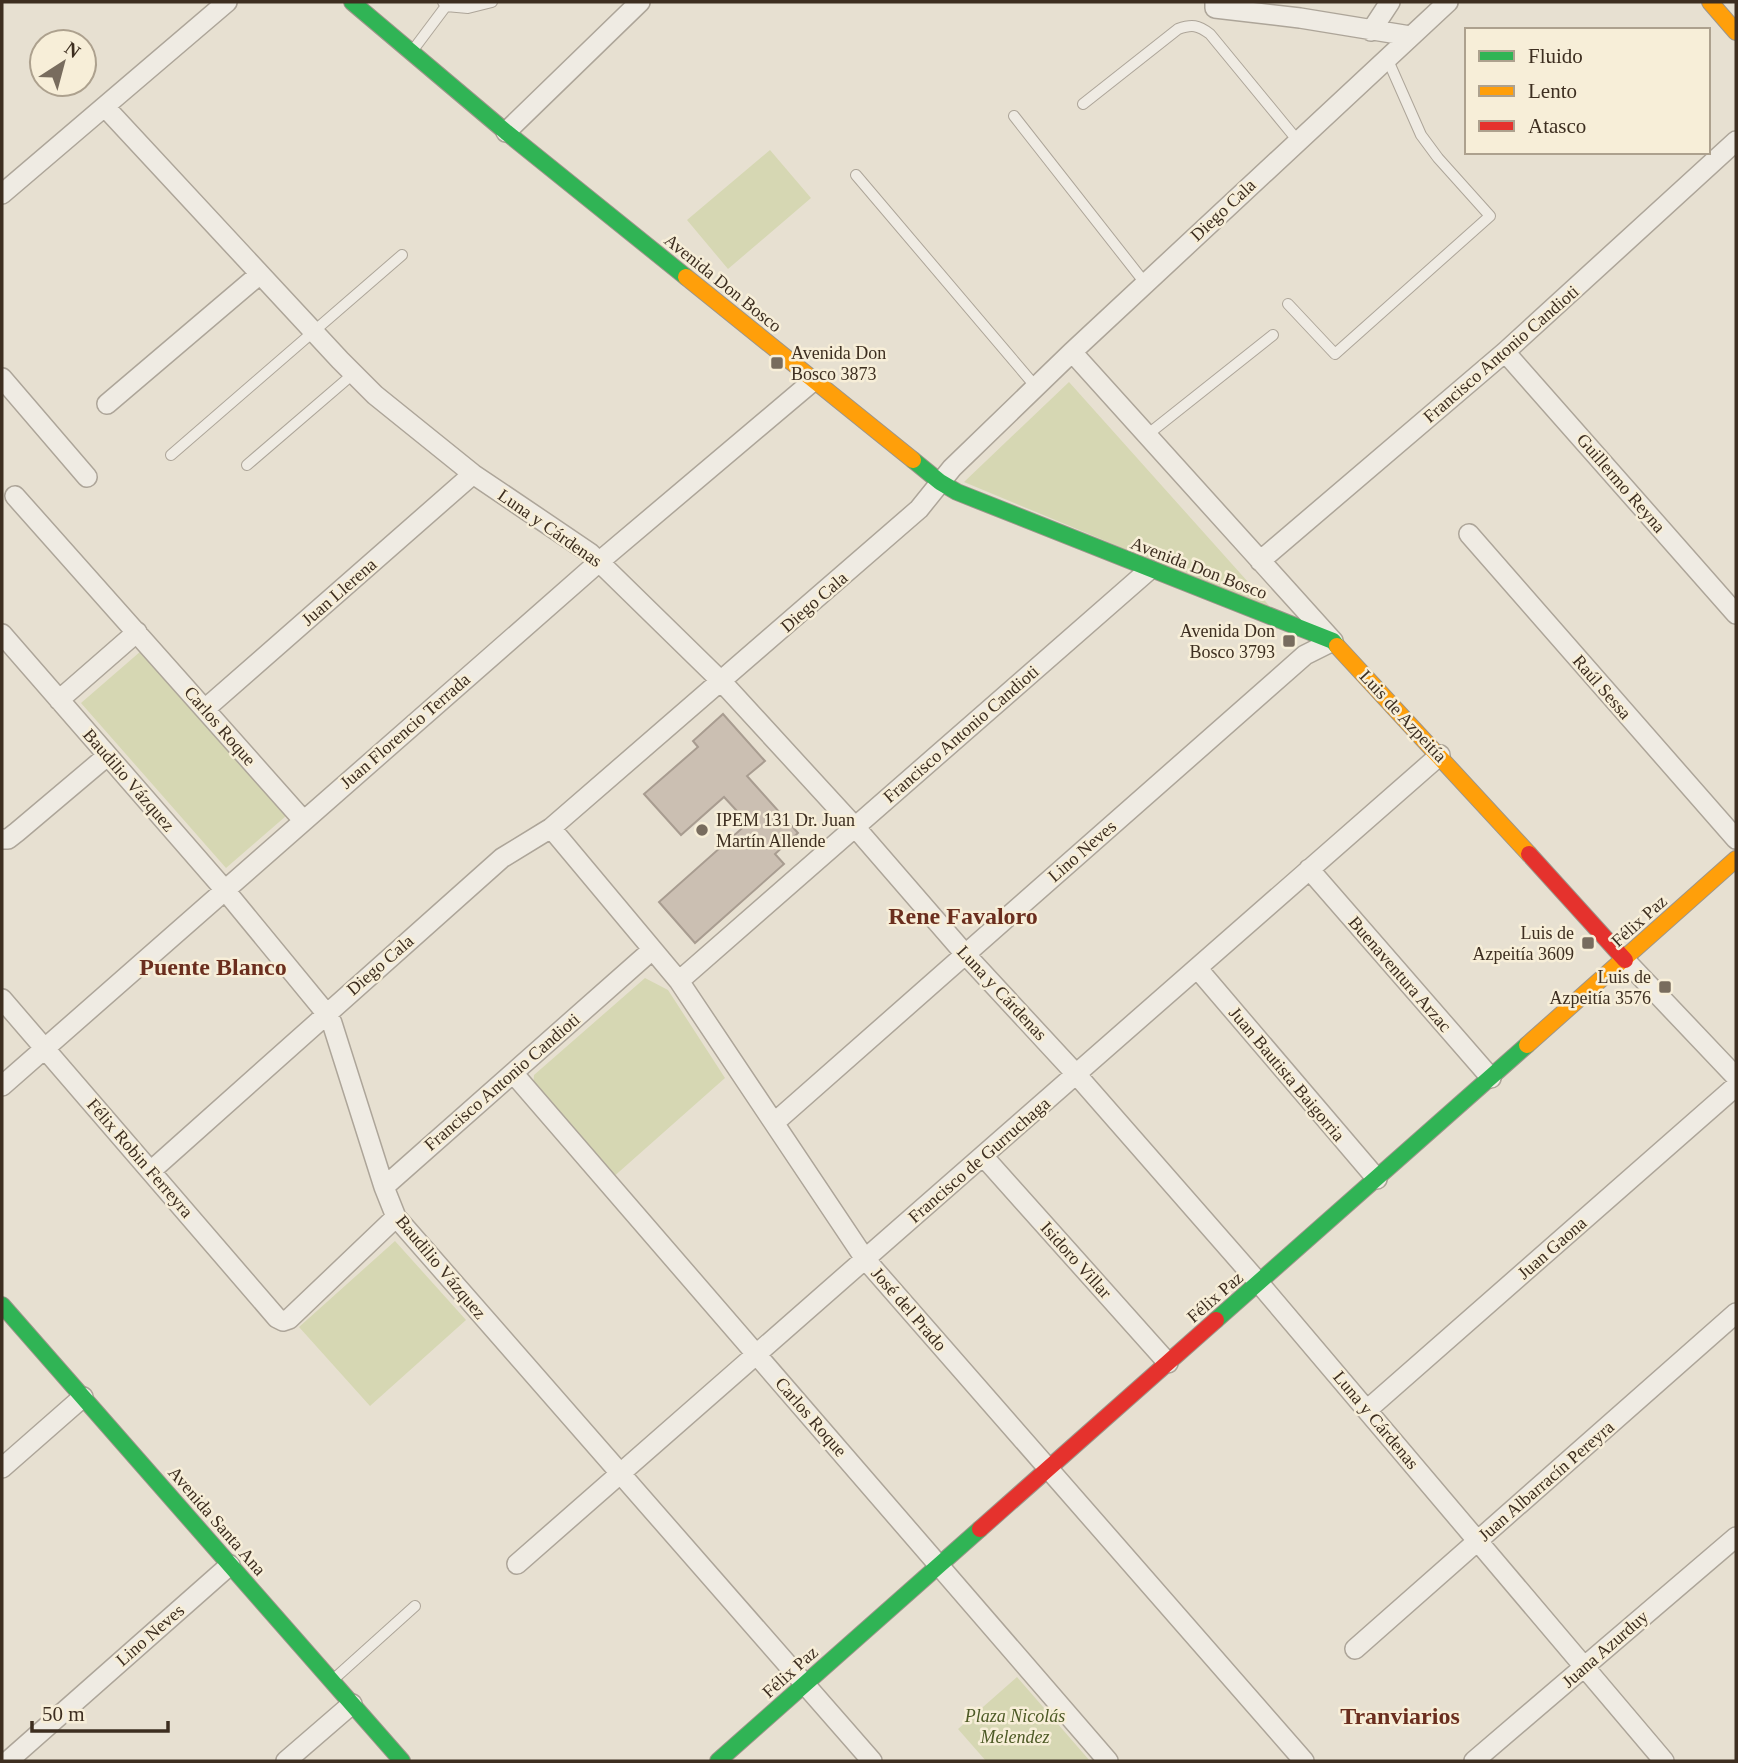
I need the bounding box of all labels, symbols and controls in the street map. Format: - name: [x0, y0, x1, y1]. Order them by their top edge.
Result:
- north arrow: [28, 28, 98, 98]
- legend: [1465, 28, 1710, 154]
- text: N: [61, 37, 85, 62]
- text: Fluido: [1528, 44, 1583, 68]
- text: Lento: [1528, 79, 1577, 103]
- text: Atasco: [1528, 114, 1586, 138]
- street label: Diego Cala: [1186, 175, 1260, 245]
- street label: Avenida Don Bosco: [660, 230, 786, 336]
- street label: Francisco Antonio Candioti: [1419, 281, 1583, 427]
- place label: Avenida Don Bosco 3873: [791, 343, 886, 384]
- marker: Avenida Don Bosco 3873: [769, 355, 785, 371]
- street label: Guillermo Reyna: [1573, 429, 1669, 537]
- street label: Luna y Cárdenas: [494, 485, 606, 571]
- street label: Avenida Don Bosco: [1128, 533, 1270, 603]
- street label: Juan Llerena: [298, 554, 380, 630]
- street label: Diego Cala: [777, 568, 851, 636]
- place label: Avenida Don Bosco 3793: [1180, 621, 1275, 662]
- marker: Avenida Don Bosco 3793: [1281, 633, 1297, 649]
- street label: Raúl Sessa: [1569, 651, 1635, 723]
- street label: Francisco Antonio Candioti: [879, 661, 1043, 807]
- street label: Luis de Azpeitía: [1355, 666, 1451, 766]
- street label: Juan Florencio Terrada: [336, 669, 474, 793]
- street label: Carlos Roque: [180, 682, 260, 770]
- street label: Baudilio Vázquez: [79, 725, 179, 835]
- place label: IPEM 131 Dr. Juan Martín Allende: [716, 810, 855, 851]
- street label: Lino Neves: [1044, 816, 1120, 886]
- marker: IPEM 131 Dr. Juan Martín Allende: [694, 822, 710, 838]
- street label: Félix Paz: [1607, 891, 1671, 951]
- district label: Rene Favaloro: [888, 903, 1038, 929]
- street label: Buenaventura Arzac: [1344, 912, 1456, 1036]
- place label: Luis de Azpeitía 3609: [1473, 923, 1574, 964]
- street label: Diego Cala: [343, 931, 417, 999]
- marker: Luis de Azpeitía 3609: [1580, 935, 1596, 951]
- street label: Luna y Cárdenas: [953, 942, 1051, 1044]
- district label: Puente Blanco: [139, 954, 287, 980]
- place label: Luis de Azpeitía 3576: [1550, 967, 1651, 1008]
- marker: Luis de Azpeitía 3576: [1657, 979, 1673, 995]
- street label: Juan Bautista Baigorria: [1225, 1003, 1349, 1145]
- street label: Francisco Antonio Candioti: [420, 1009, 584, 1155]
- street label: Francisco de Gurruchaga: [904, 1093, 1054, 1227]
- street label: Félix Robin Ferreyra: [83, 1094, 197, 1222]
- street label: Baudilio Vázquez: [392, 1211, 490, 1323]
- street label: Juan Gaona: [1514, 1213, 1590, 1283]
- street label: Isidoro Villar: [1036, 1218, 1116, 1302]
- street label: José del Prado: [867, 1263, 951, 1355]
- street label: Félix Paz: [1183, 1267, 1247, 1327]
- street label: Luna y Cárdenas: [1329, 1367, 1423, 1473]
- street label: Carlos Roque: [771, 1373, 851, 1461]
- street label: Juan Albarracín Pereyra: [1474, 1417, 1618, 1545]
- street label: Avenida Santa Ana: [164, 1463, 270, 1579]
- street label: Lino Neves: [112, 1600, 188, 1670]
- street label: Juana Azurduy: [1558, 1606, 1652, 1692]
- street label: Félix Paz: [758, 1642, 822, 1702]
- scale bar: [32, 1690, 168, 1734]
- text: 50 m: [42, 1702, 85, 1726]
- district label: Tranviarios: [1340, 1703, 1460, 1729]
- park label: Plaza Nicolás Melendez: [964, 1706, 1065, 1747]

